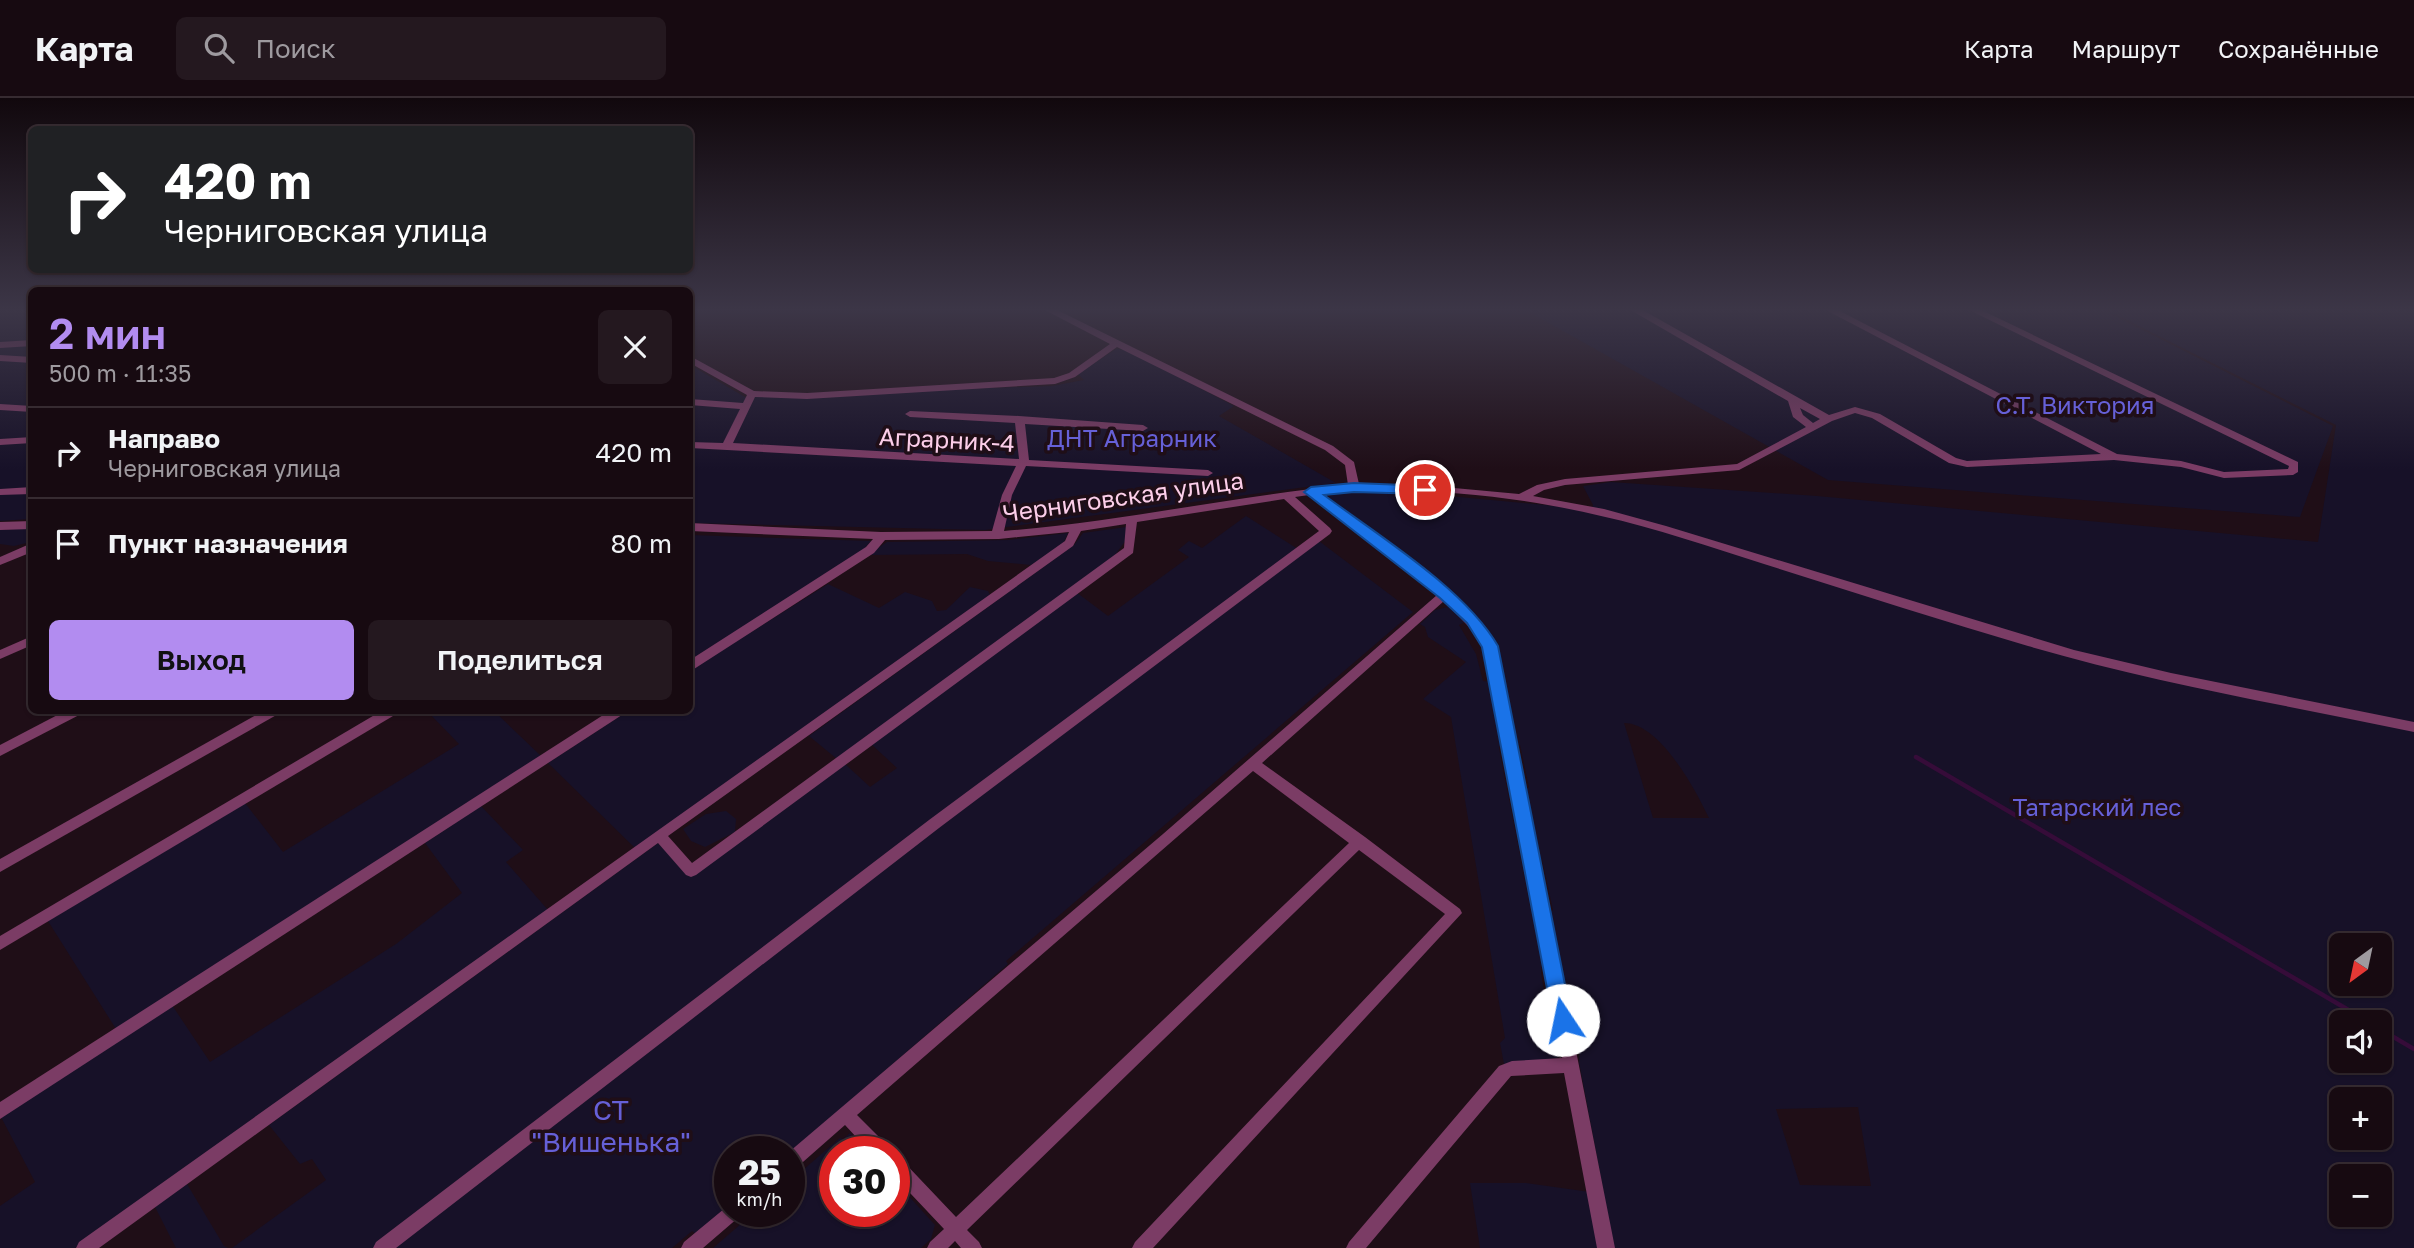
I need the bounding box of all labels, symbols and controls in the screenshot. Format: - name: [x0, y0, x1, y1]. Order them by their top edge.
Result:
- search box: [176, 17, 666, 80]
- text: Карта: [35, 29, 134, 68]
- icon: search: [200, 29, 238, 67]
- text: Поиск: [256, 33, 336, 64]
- text: Карта: [1964, 34, 2034, 63]
- text: Маршрут: [2072, 34, 2180, 63]
- text: Сохранённые: [2218, 34, 2379, 63]
- text: 420 m: [164, 151, 312, 210]
- icon: right: [49, 154, 140, 245]
- text: Черниговская улица: [164, 211, 488, 249]
- text: 2 мин: [49, 308, 166, 358]
- button: close: [598, 310, 672, 384]
- text: 500 m · 11:35: [49, 359, 191, 387]
- park label: С.Т. Виктория: [1996, 390, 2154, 419]
- street label: Аграрник-4: [878, 421, 1016, 457]
- text: Направо: [108, 423, 220, 454]
- park label: ДНТ Аграрник: [1047, 423, 1217, 452]
- icon: right: [49, 434, 87, 472]
- text: 420 m: [595, 437, 672, 468]
- text: Черниговская улица: [108, 454, 341, 482]
- pin: [1395, 460, 1455, 520]
- street label: Черниговская улица: [1001, 465, 1245, 527]
- icon: arrive: [1406, 471, 1444, 509]
- icon: arrive: [49, 525, 87, 563]
- text: Пункт назначения: [108, 528, 348, 559]
- text: 80 m: [611, 528, 672, 559]
- button: Выход: [49, 620, 354, 700]
- button: Поделиться: [368, 620, 672, 700]
- park label: Татарский лес: [2013, 792, 2181, 821]
- north arrow: [2329, 933, 2392, 996]
- map controls: [2329, 933, 2392, 1227]
- position arrow: [1526, 983, 1600, 1057]
- button: sound: [2329, 1010, 2392, 1073]
- button: +: [2329, 1087, 2392, 1150]
- park label: СТ "Вишенька": [531, 1093, 691, 1158]
- speed limit sign: 30: [819, 1136, 910, 1227]
- text: 25: [738, 1151, 781, 1193]
- button: −: [2329, 1164, 2392, 1227]
- text: km/h: [737, 1188, 782, 1210]

